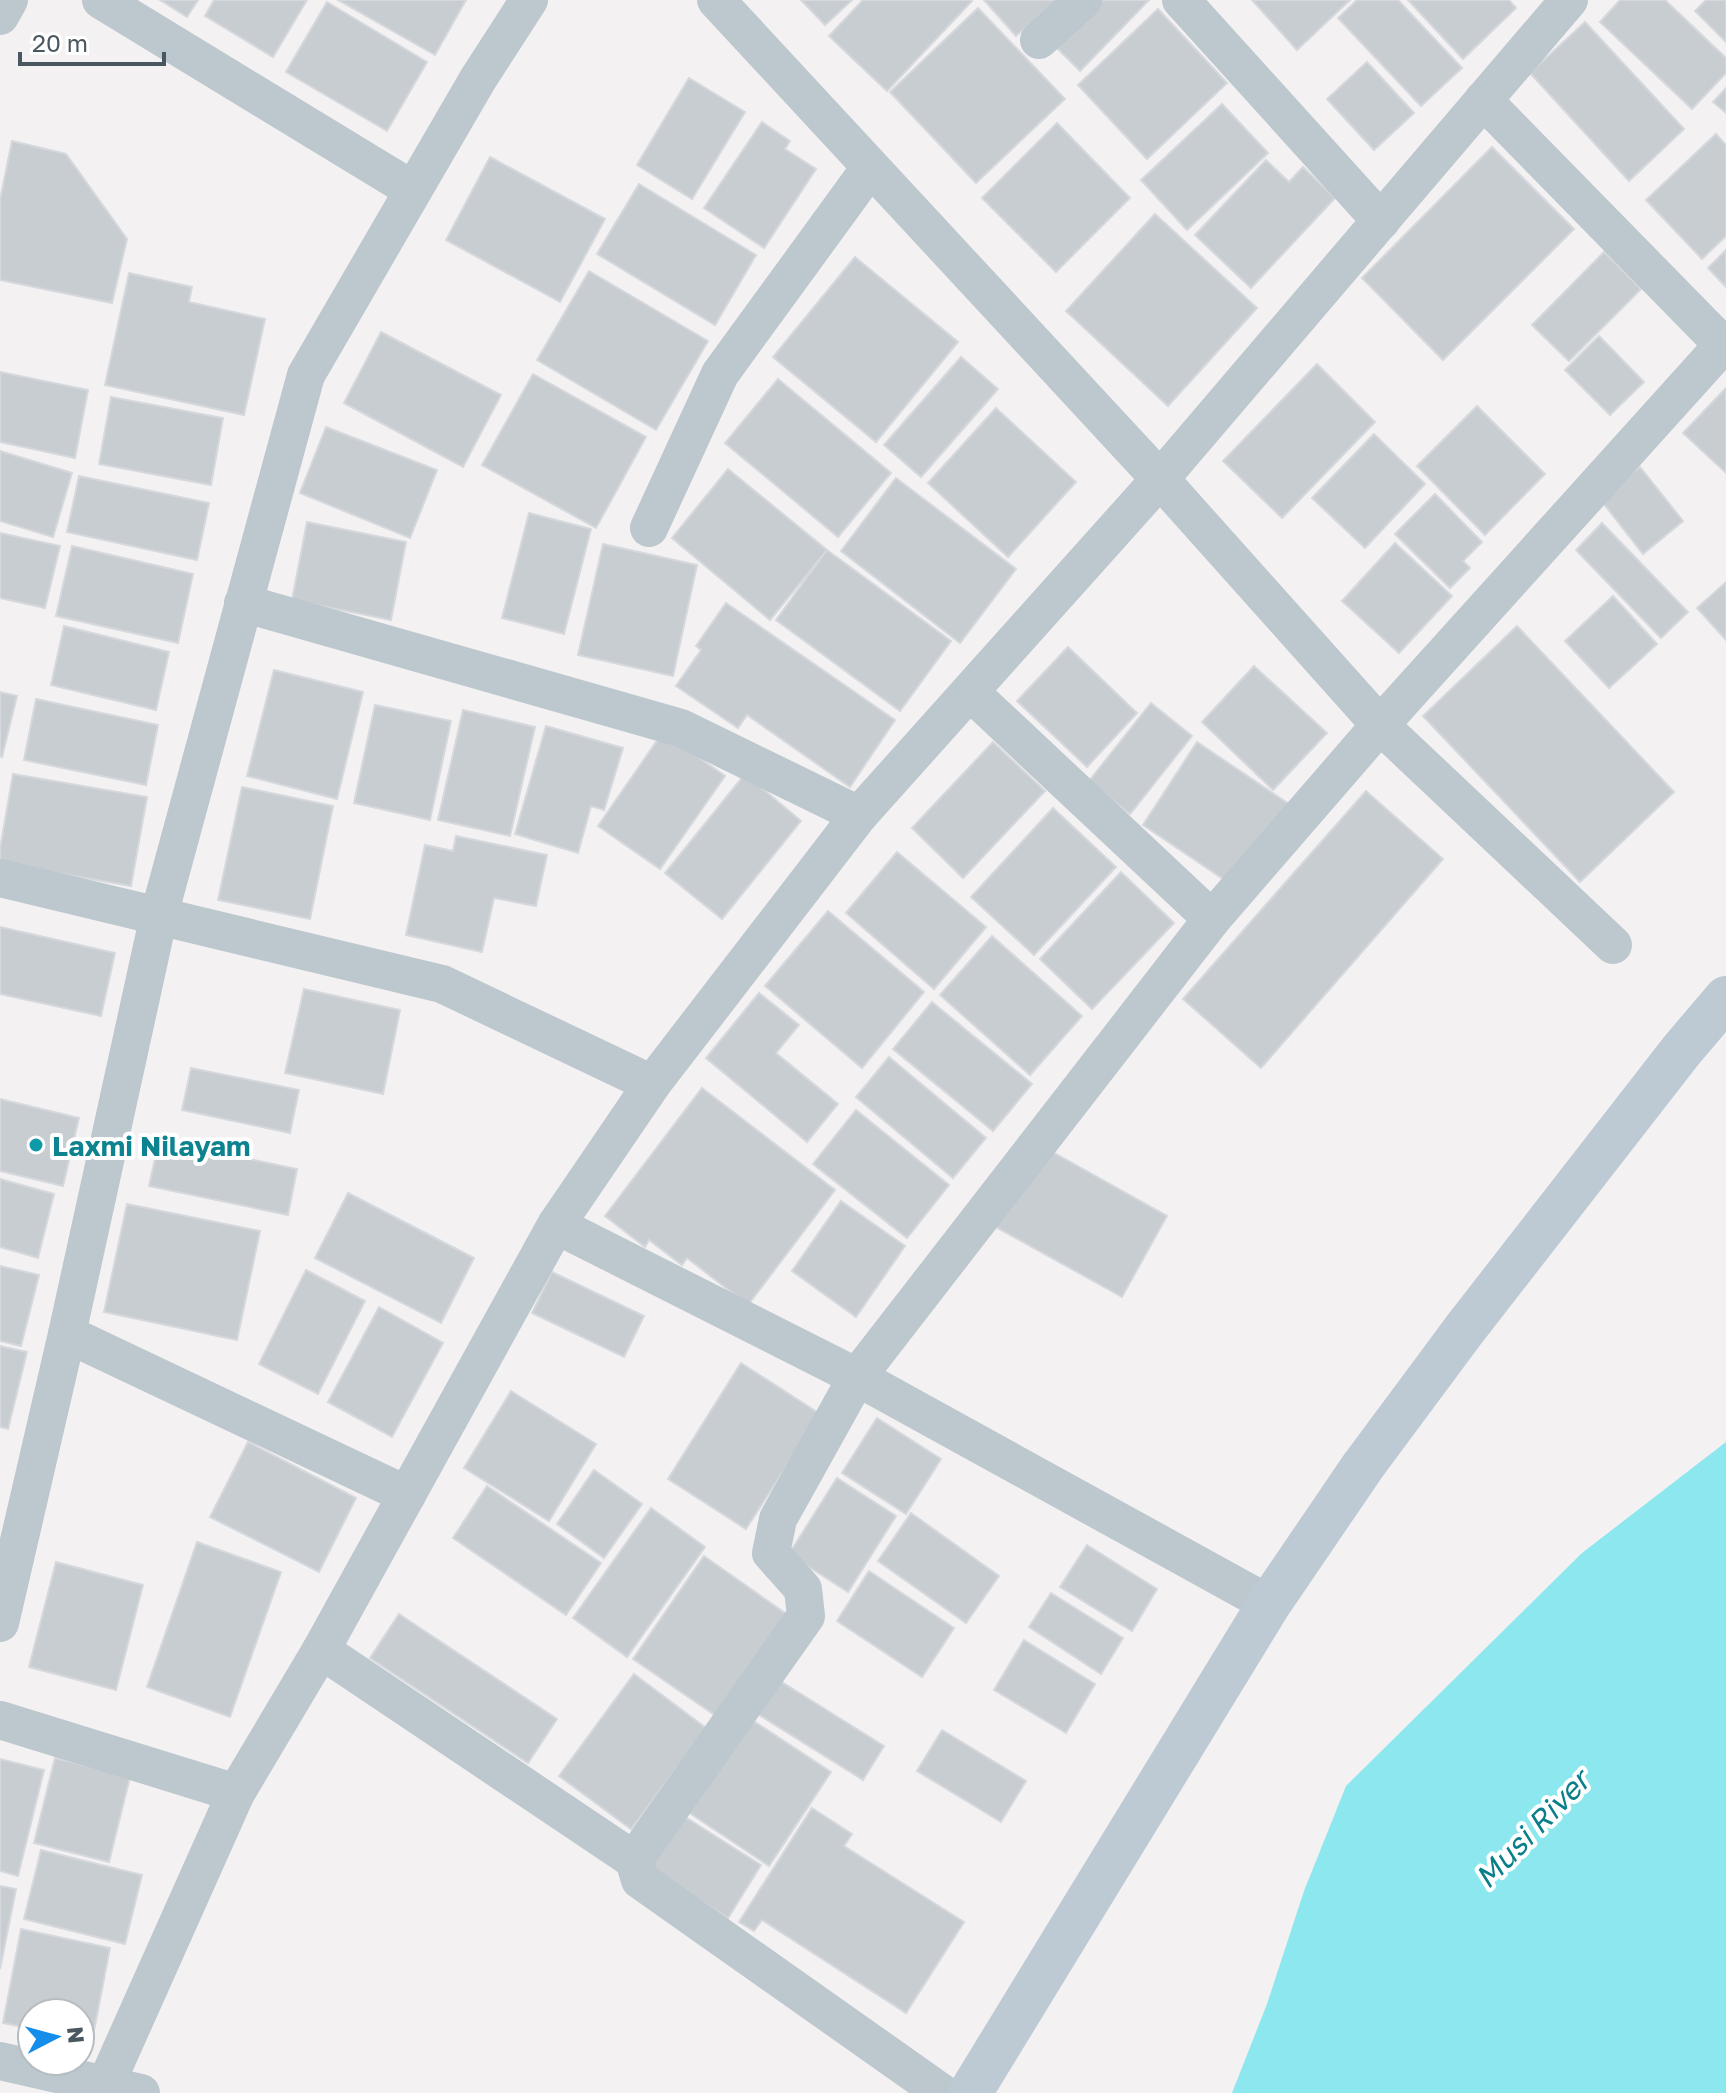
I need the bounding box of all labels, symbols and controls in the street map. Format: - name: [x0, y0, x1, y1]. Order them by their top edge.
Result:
- scale bar: [20, 16, 164, 66]
- text: 20 m: [32, 28, 88, 57]
- place label: Laxmi Nilayam: [52, 1129, 251, 1162]
- marker: Laxmi Nilayam: [27, 1136, 45, 1154]
- water label: Musi River: [1467, 1760, 1600, 1895]
- north arrow: [16, 1997, 96, 2077]
- text: N: [62, 2025, 91, 2045]

